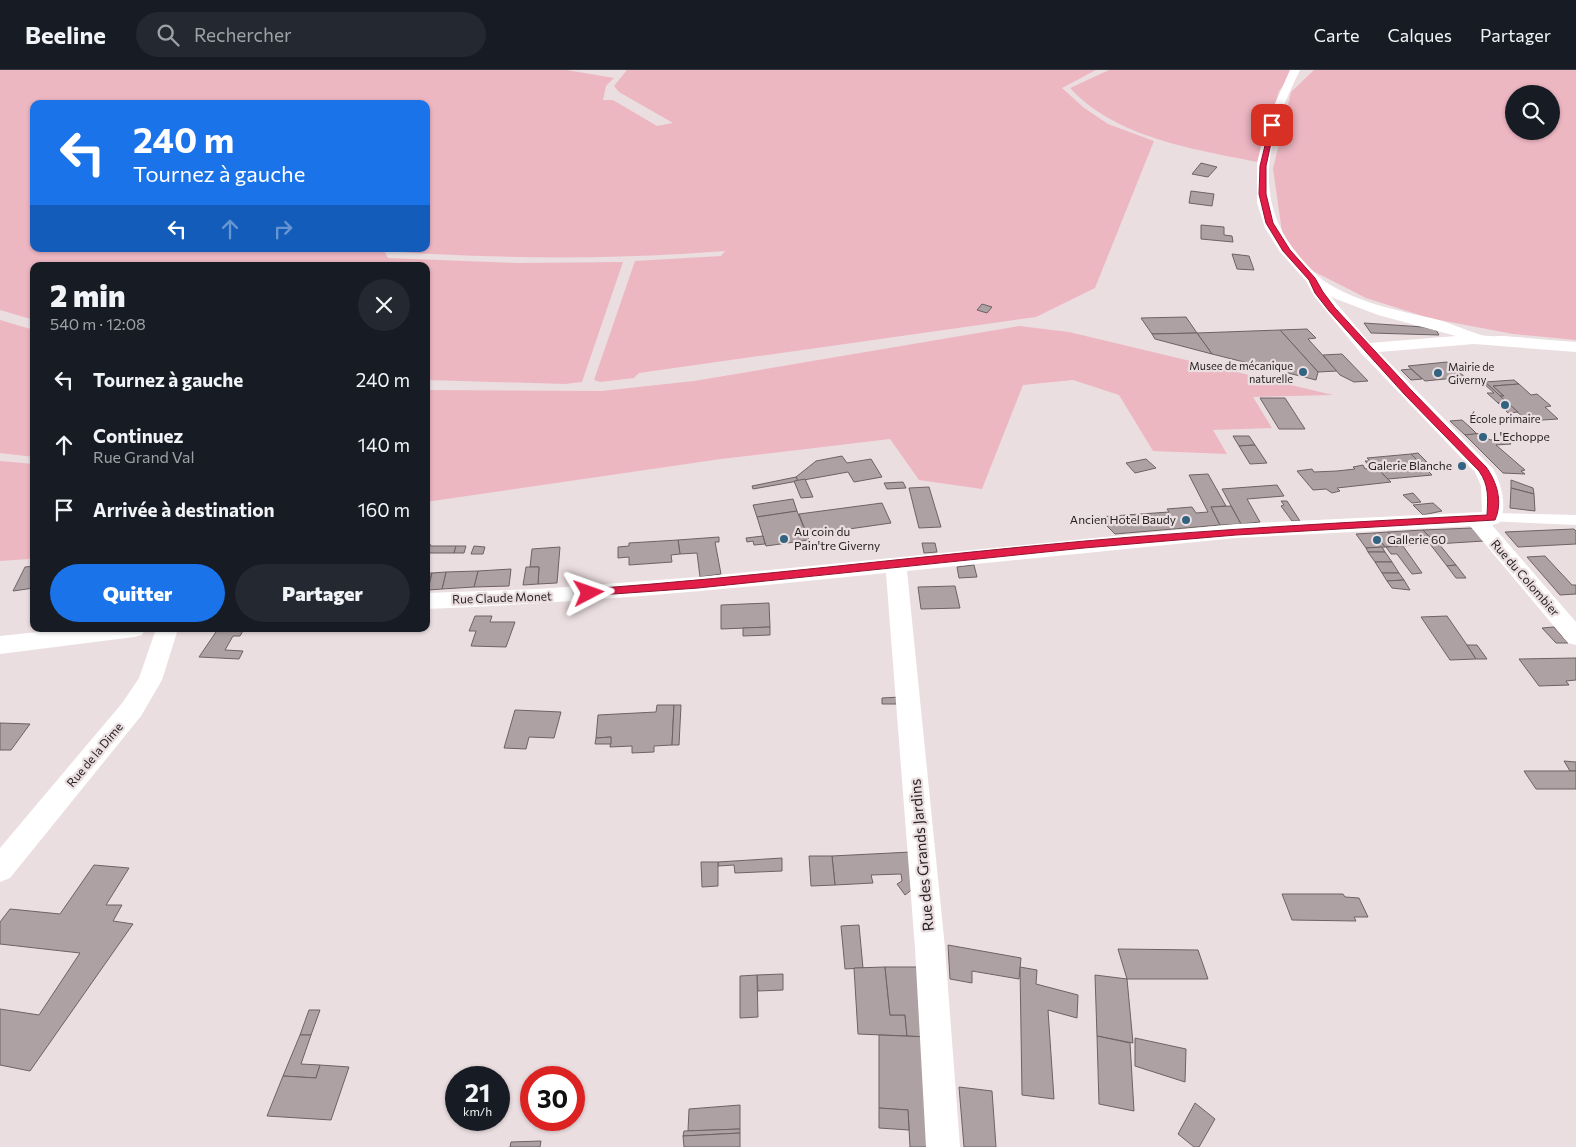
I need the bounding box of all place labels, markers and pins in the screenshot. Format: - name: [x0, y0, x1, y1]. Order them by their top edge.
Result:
- pin: [1251, 104, 1293, 146]
- place label: Musee de mécanique naturelle: [1189, 359, 1293, 385]
- place label: Mairie de Giverny: [1448, 360, 1494, 386]
- marker: Musee de mécanique naturelle: [1297, 366, 1309, 378]
- marker: Mairie de Giverny: [1432, 367, 1444, 379]
- marker: École primaire: [1499, 399, 1511, 411]
- place label: École primaire: [1469, 411, 1541, 425]
- place label: L'Echoppe: [1493, 429, 1550, 443]
- marker: L'Echoppe: [1477, 431, 1489, 443]
- place label: Galerie Blanche: [1368, 458, 1452, 472]
- marker: Galerie Blanche: [1456, 460, 1468, 472]
- place label: Ancien Hotel Baudy: [1070, 512, 1176, 526]
- marker: Ancien Hotel Baudy: [1180, 514, 1192, 526]
- place label: Au coin du Pain'tre Giverny: [794, 524, 880, 552]
- place label: Gallerie 60: [1387, 532, 1446, 546]
- marker: Au coin du Pain'tre Giverny: [778, 533, 790, 545]
- marker: Gallerie 60: [1371, 534, 1383, 546]

